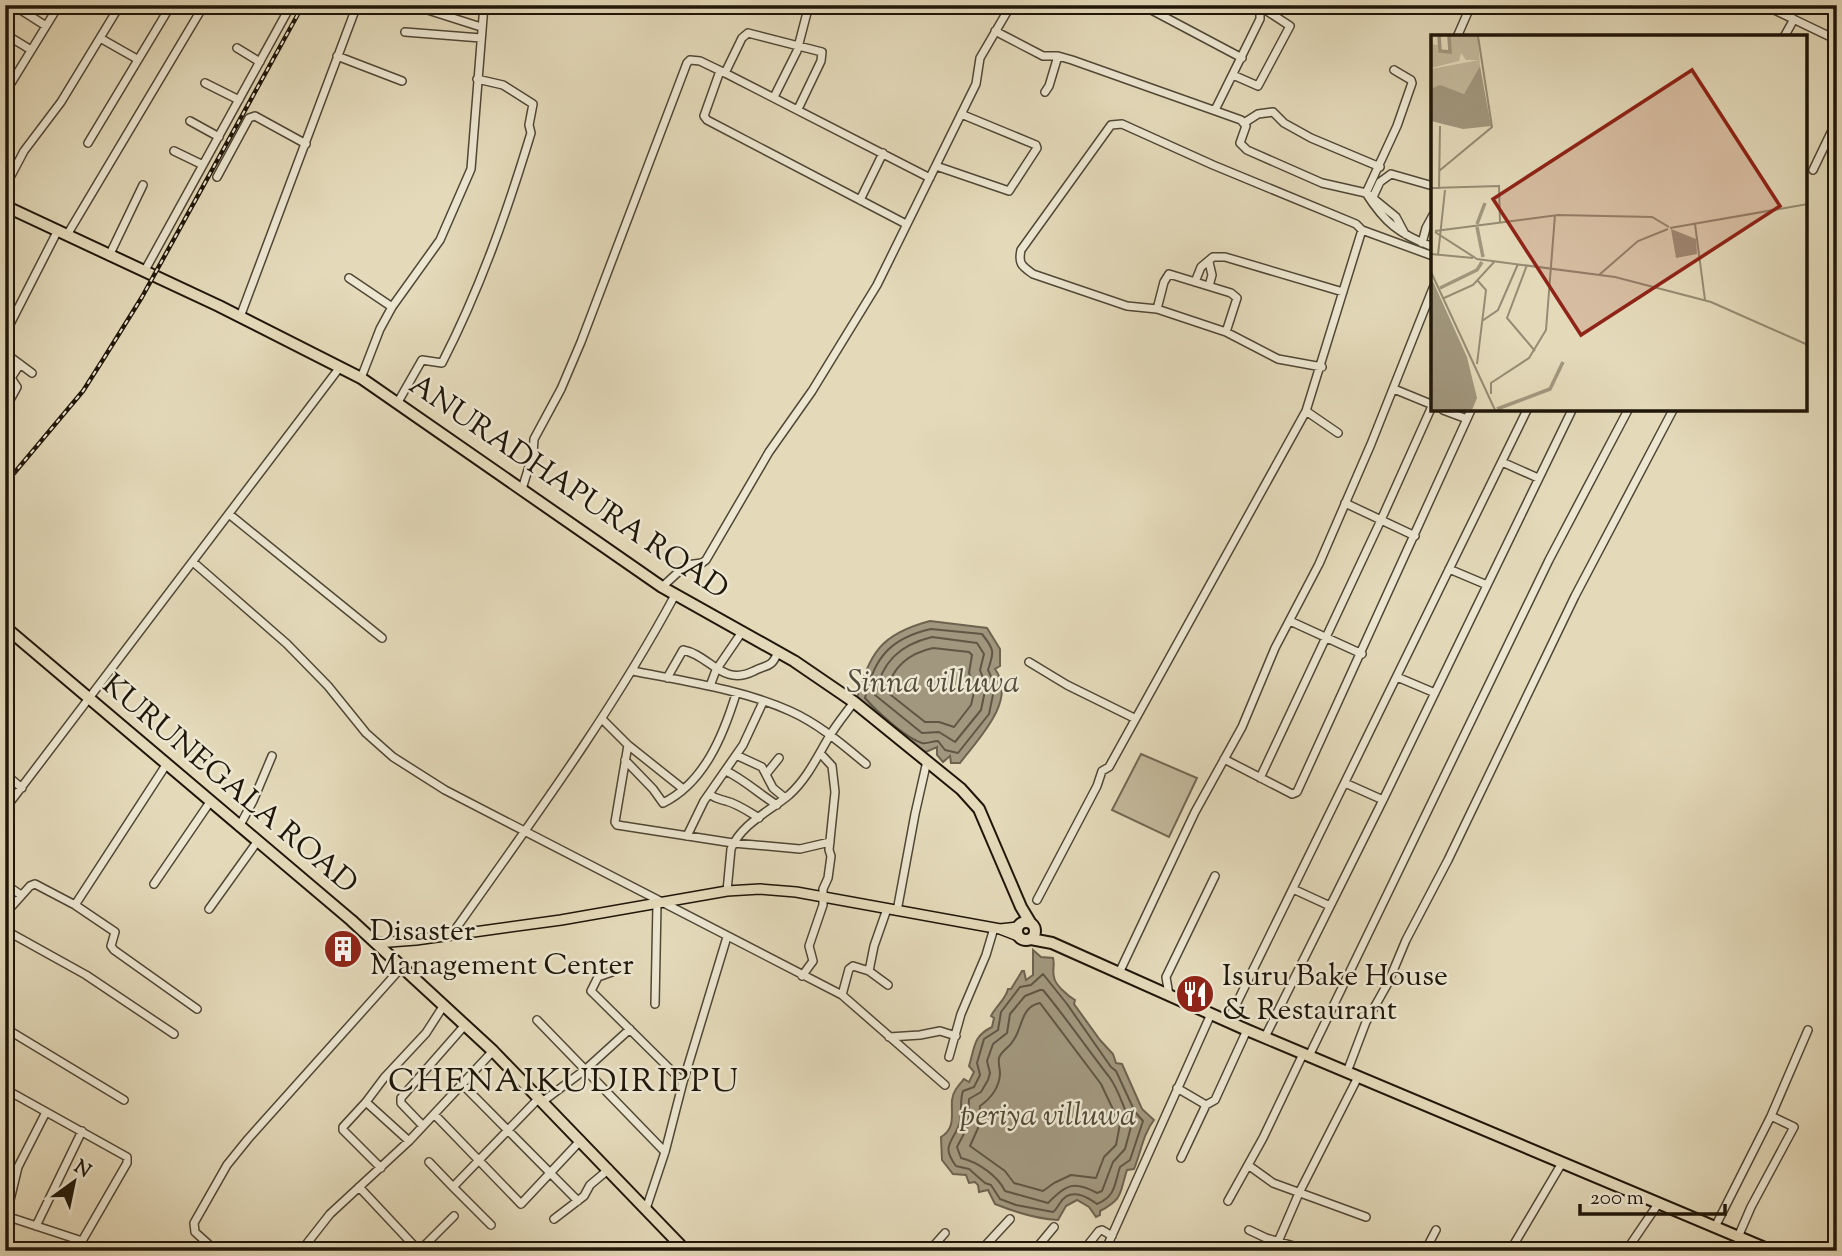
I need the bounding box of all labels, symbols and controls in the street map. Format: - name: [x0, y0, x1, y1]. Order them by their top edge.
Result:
- inset map: [1431, 35, 1807, 411]
- street label: ANURADHAPURA ROAD: [400, 365, 736, 611]
- water label: Sinna villuwa: [847, 661, 1020, 707]
- street label: KURUNEGALA ROAD: [92, 665, 366, 905]
- place label: Disaster Management Center: [370, 911, 634, 988]
- building icon: Disaster Management Center: [322, 928, 364, 970]
- place label: Isuru Bake House & Restaurant: [1222, 956, 1448, 1033]
- restaurant icon: Isuru Bake House & Restaurant: [1174, 973, 1216, 1015]
- district label: CHENAIKUDIRIPPU: [388, 1059, 740, 1107]
- water label: periya villuwa: [960, 1094, 1136, 1140]
- north arrow: [38, 1148, 108, 1218]
- text: N: [68, 1154, 96, 1185]
- scale bar: [1580, 1172, 1725, 1216]
- text: 200 m: [1590, 1184, 1644, 1214]

